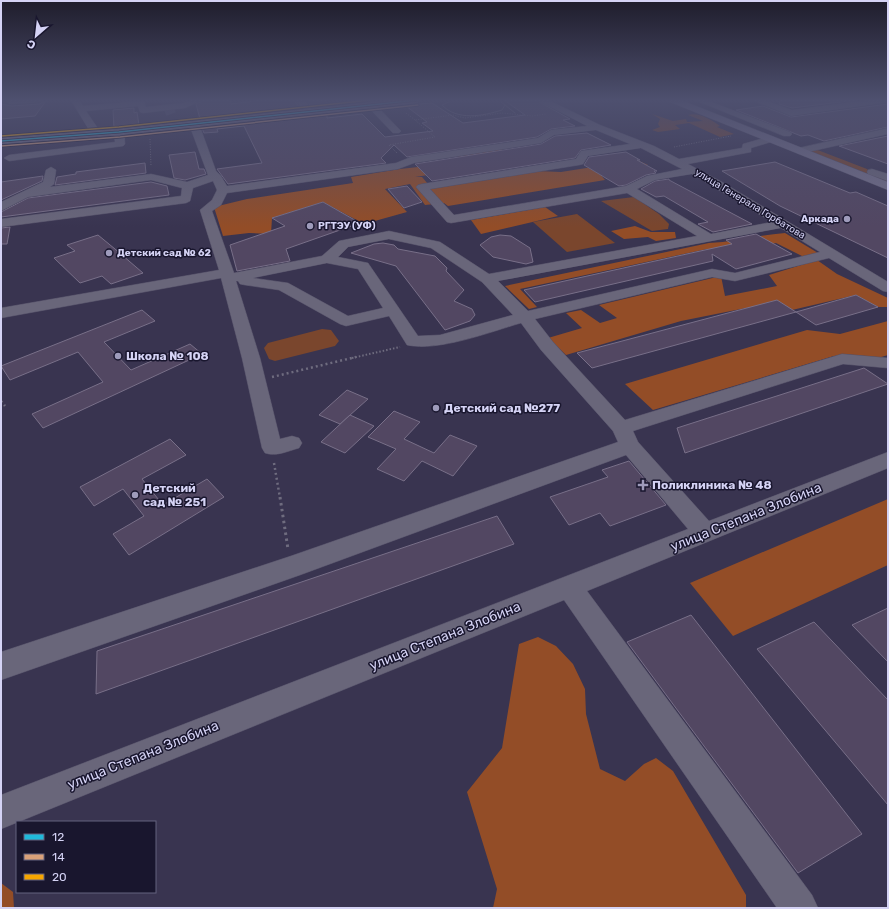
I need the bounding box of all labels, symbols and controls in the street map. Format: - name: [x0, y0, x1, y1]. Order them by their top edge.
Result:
- north arrow: [16, 16, 56, 56]
- text: С: [25, 37, 38, 52]
- street label: улица Генерала Горбатова: [693, 166, 807, 242]
- place label: Аркада: [801, 213, 839, 225]
- marker: Аркада: [842, 214, 852, 224]
- place label: РГТЭУ (УФ): [318, 220, 376, 232]
- marker: РГТЭУ (УФ): [305, 221, 315, 231]
- place label: Детский сад № 62: [117, 247, 211, 259]
- marker: Детский сад № 62: [104, 248, 114, 258]
- place label: Школа № 108: [126, 349, 209, 363]
- marker: Школа № 108: [113, 351, 123, 361]
- place label: Детский сад №277: [444, 401, 560, 415]
- marker: Детский сад №277: [431, 403, 441, 413]
- place label: Поликлиника № 48: [652, 478, 772, 492]
- marker: Поликлиника № 48: [637, 479, 649, 491]
- street label: улица Степана Злобина: [668, 479, 824, 555]
- place label: Детский сад № 251: [143, 481, 206, 509]
- marker: Детский сад № 251: [130, 490, 140, 500]
- street label: улица Степана Злобина: [367, 598, 523, 674]
- street label: улица Степана Злобина: [65, 717, 221, 793]
- legend: [16, 821, 156, 893]
- text: 12: [52, 830, 64, 844]
- text: 14: [52, 850, 65, 864]
- text: 20: [52, 870, 67, 884]

